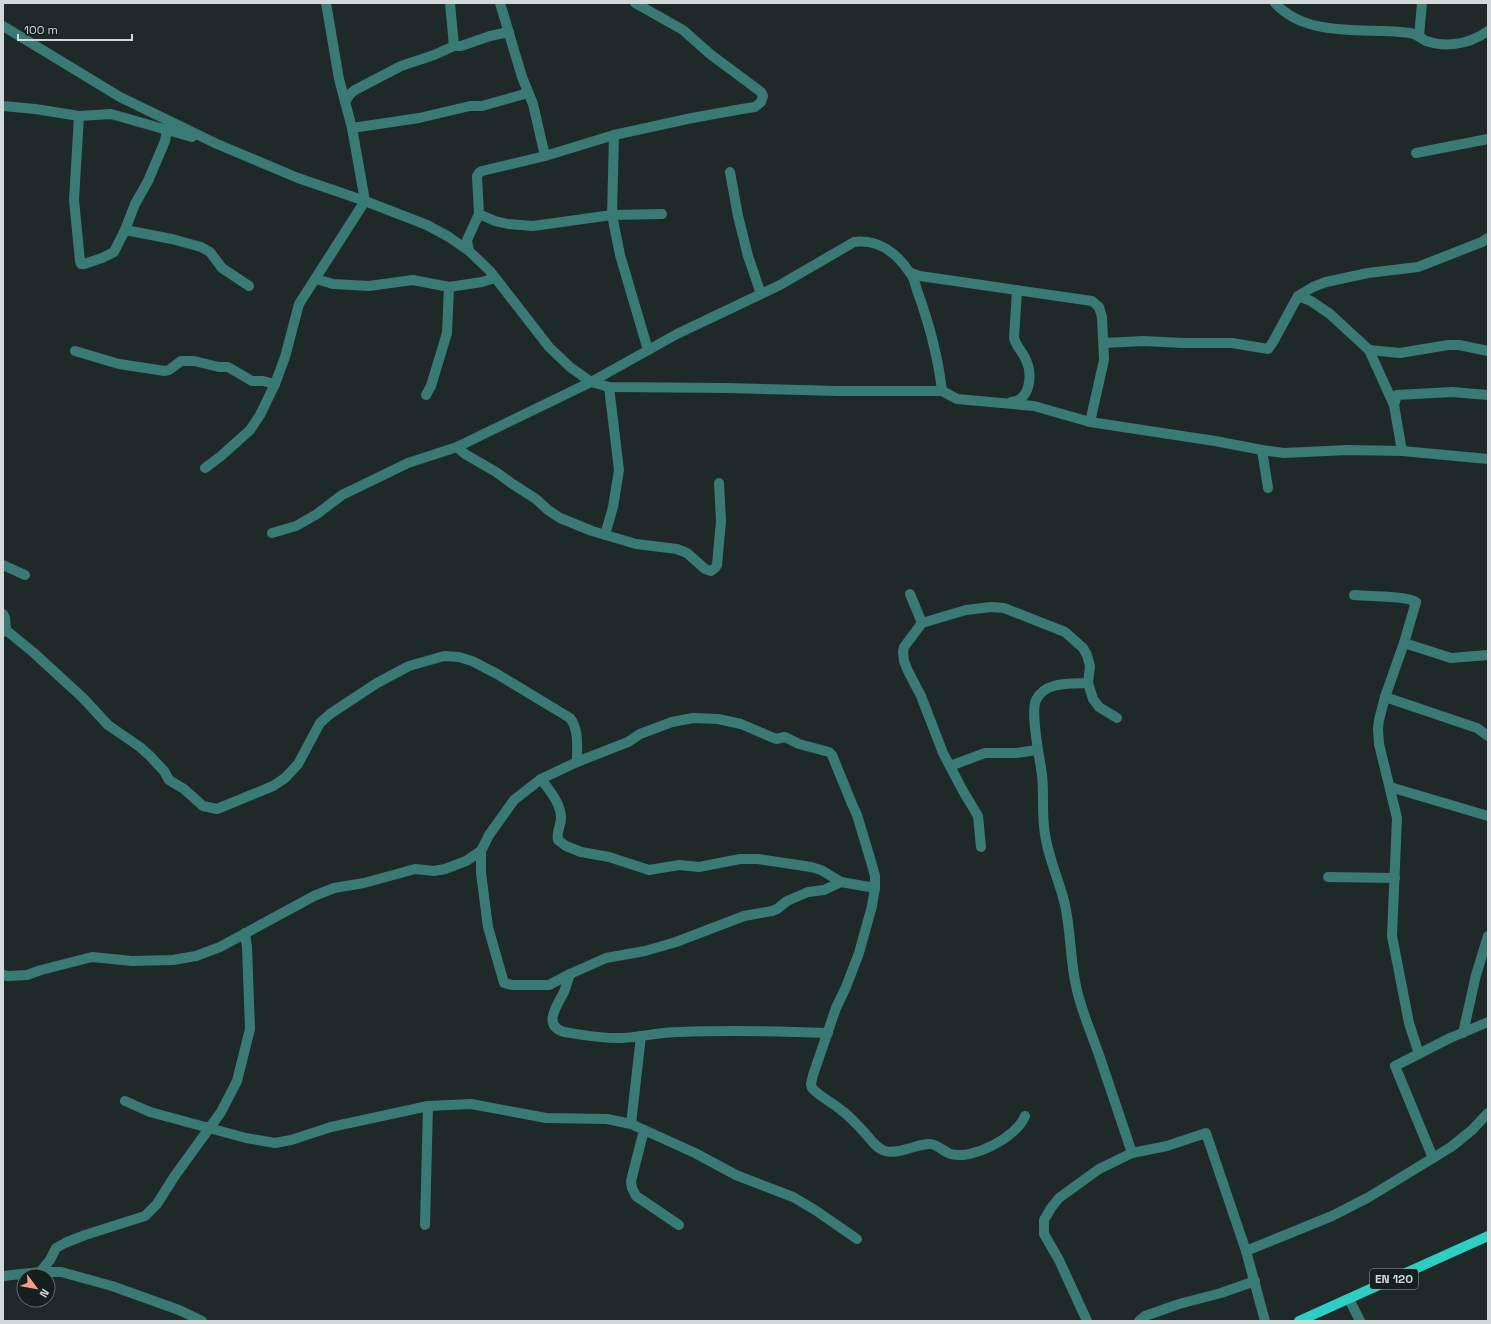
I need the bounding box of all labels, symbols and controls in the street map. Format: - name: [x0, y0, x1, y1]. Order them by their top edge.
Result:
- scale bar: [18, 16, 132, 42]
- text: 100 m: [24, 22, 58, 38]
- north arrow: [16, 1268, 56, 1308]
- road number: EN 120: [1370, 1269, 1418, 1289]
- text: N: [37, 1286, 52, 1300]

